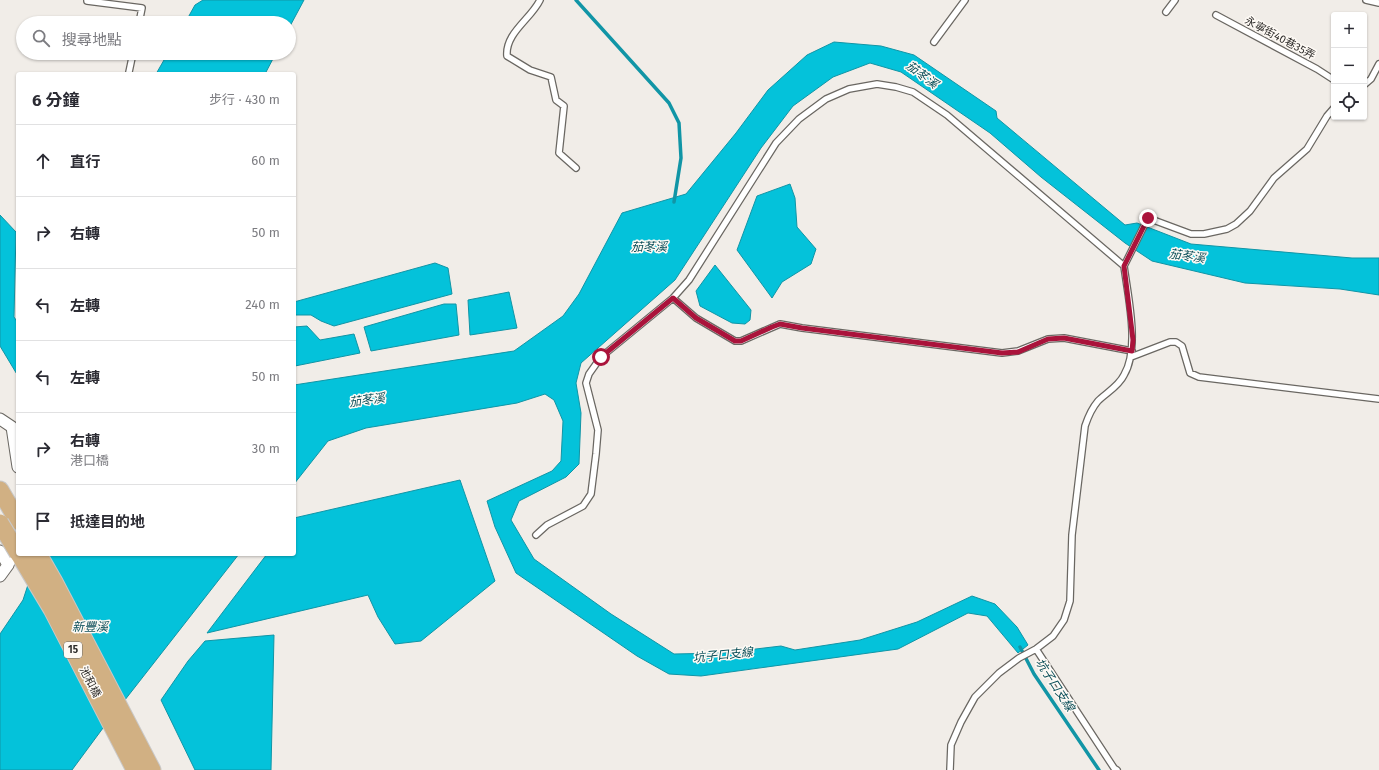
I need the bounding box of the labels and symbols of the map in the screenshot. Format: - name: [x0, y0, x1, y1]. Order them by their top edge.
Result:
- street label: 永寧街40巷35弄: [1243, 14, 1317, 62]
- water label: 茄苳溪: [903, 59, 942, 93]
- route end: [1139, 209, 1157, 227]
- water label: 茄苳溪: [631, 240, 669, 254]
- water label: 茄苳溪: [1168, 247, 1208, 266]
- route start: [592, 348, 610, 366]
- water label: 茄苳溪: [348, 390, 388, 409]
- water label: 新豐溪: [72, 620, 110, 634]
- road number: 15: [64, 642, 82, 658]
- water label: 坑子口支線: [692, 645, 756, 665]
- water label: 坑子口支線: [1033, 656, 1078, 716]
- street label: 池和橋: [77, 664, 103, 700]

